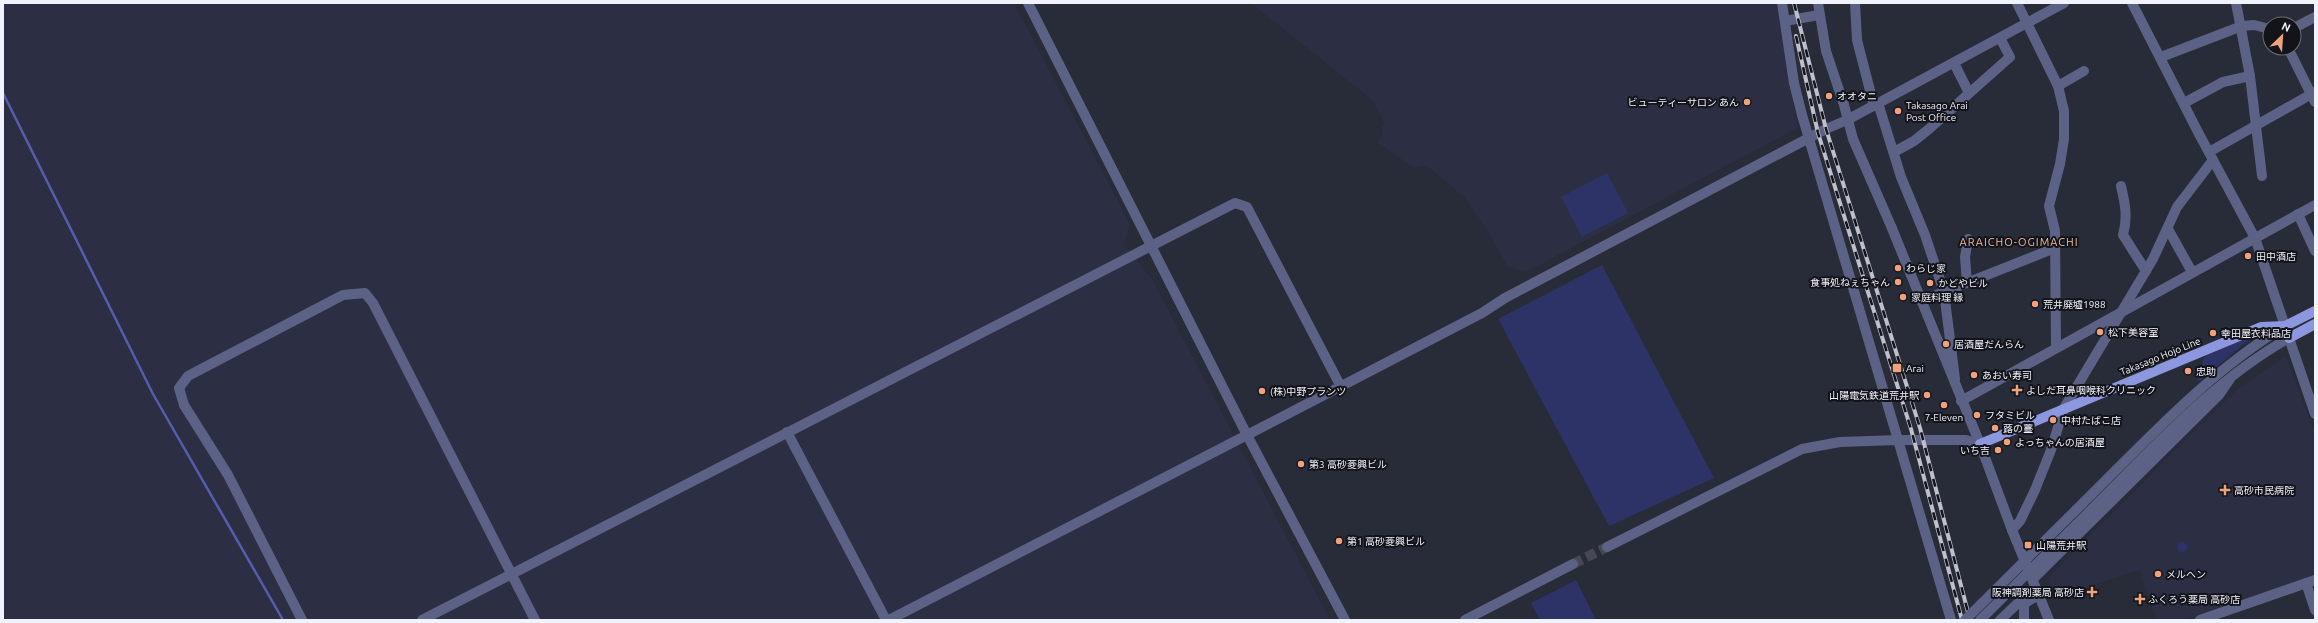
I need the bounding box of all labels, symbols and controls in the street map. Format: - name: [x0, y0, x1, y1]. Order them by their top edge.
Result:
- north arrow: [2262, 16, 2302, 56]
- text: N: [2280, 20, 2292, 34]
- marker: オオタニ: [1824, 91, 1834, 101]
- place label: オオタニ: [1837, 91, 1877, 102]
- place label: ビューティーサロン あん: [1628, 97, 1739, 108]
- marker: ビューティーサロン あん: [1742, 97, 1752, 107]
- place label: Takasago Arai Post Office: [1906, 100, 1968, 123]
- marker: Takasago Arai Post Office: [1893, 106, 1903, 116]
- district label: ARAICHO-OGIMACHI: [1960, 236, 2078, 248]
- marker: 田中酒店: [2243, 251, 2253, 261]
- place label: 田中酒店: [2256, 251, 2296, 262]
- marker: わらじ家: [1893, 263, 1903, 273]
- place label: わらじ家: [1906, 263, 1946, 274]
- place label: 食事処ねぇちゃん: [1810, 277, 1890, 288]
- marker: 食事処ねぇちゃん: [1893, 277, 1903, 287]
- marker: かどやビル: [1925, 278, 1935, 288]
- place label: かどやビル: [1938, 278, 1988, 289]
- marker: 家庭料理 縁: [1898, 292, 1908, 302]
- place label: 家庭料理 縁: [1911, 292, 1963, 303]
- marker: 荒井廃墟1988: [2030, 299, 2040, 309]
- place label: 荒井廃墟1988: [2043, 299, 2106, 310]
- marker: 松下美容室: [2095, 327, 2105, 337]
- place label: 松下美容室: [2108, 327, 2158, 338]
- marker: 幸田屋衣料品店: [2208, 328, 2218, 338]
- place label: 幸田屋衣料品店: [2221, 328, 2291, 339]
- street label: Takasago Hojo Line: [2118, 335, 2202, 378]
- marker: 居酒屋だんらん: [1941, 339, 1951, 349]
- place label: 居酒屋だんらん: [1954, 339, 2024, 350]
- marker: Arai: [1891, 362, 1903, 374]
- place label: Arai: [1906, 363, 1924, 374]
- marker: 忠助: [2183, 366, 2193, 376]
- place label: 忠助: [2196, 366, 2216, 377]
- marker: あおい寿司: [1969, 370, 1979, 380]
- place label: あおい寿司: [1982, 370, 2032, 381]
- marker: よしだ耳鼻咽喉科クリニック: [2011, 384, 2023, 396]
- place label: よしだ耳鼻咽喉科クリニック: [2026, 385, 2156, 396]
- marker: (株)中野プランツ: [1257, 386, 1267, 396]
- place label: (株)中野プランツ: [1270, 386, 1346, 397]
- place label: 山陽電気鉄道荒井駅: [1829, 390, 1920, 401]
- marker: 山陽電気鉄道荒井駅: [1922, 390, 1932, 400]
- marker: 7-Eleven: [1939, 400, 1949, 410]
- marker: フタミビル: [1972, 410, 1982, 420]
- place label: フタミビル: [1985, 410, 2035, 421]
- place label: 7-Eleven: [1925, 412, 1963, 423]
- marker: 中村たばこ店: [2048, 415, 2058, 425]
- place label: 中村たばこ店: [2061, 415, 2121, 426]
- marker: 蕗の薹: [1990, 423, 2000, 433]
- place label: 蕗の薹: [2003, 423, 2033, 434]
- marker: よっちゃんの居酒屋: [2002, 437, 2012, 447]
- place label: よっちゃんの居酒屋: [2015, 437, 2105, 448]
- place label: いち吉: [1960, 445, 1990, 456]
- marker: いち吉: [1993, 445, 2003, 455]
- marker: 第3 高砂菱興ビル: [1296, 459, 1306, 469]
- place label: 第3 高砂菱興ビル: [1309, 459, 1387, 470]
- marker: 高砂市民病院: [2219, 484, 2231, 496]
- place label: 高砂市民病院: [2234, 485, 2294, 496]
- marker: 第1 高砂菱興ビル: [1334, 536, 1344, 546]
- place label: 第1 高砂菱興ビル: [1347, 536, 1425, 547]
- marker: 山陽荒井駅: [2023, 540, 2033, 550]
- place label: 山陽荒井駅: [2036, 540, 2087, 551]
- marker: メルヘン: [2153, 569, 2163, 579]
- place label: メルヘン: [2166, 569, 2206, 580]
- place label: 阪神調剤薬局 高砂店: [1992, 587, 2084, 598]
- marker: 阪神調剤薬局 高砂店: [2087, 587, 2097, 597]
- marker: ふくろう薬局 高砂店: [2135, 594, 2145, 604]
- place label: ふくろう薬局 高砂店: [2148, 594, 2240, 605]

